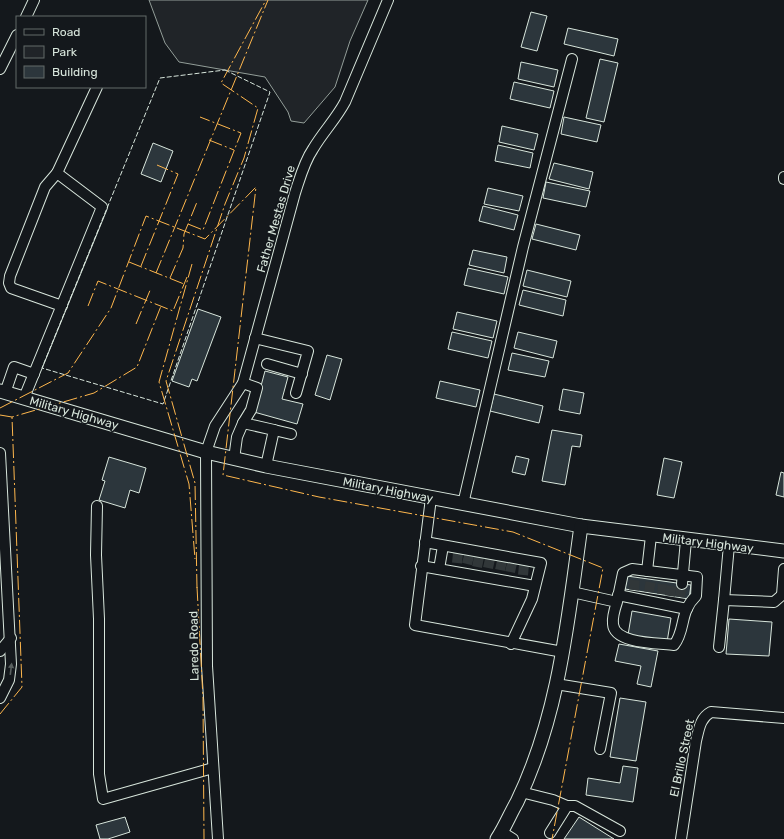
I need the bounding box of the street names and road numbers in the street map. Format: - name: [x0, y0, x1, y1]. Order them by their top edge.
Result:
- street label: Father Mestas Drive: [254, 164, 298, 274]
- street label: Military Highway: [28, 394, 120, 432]
- street label: Military Highway: [342, 474, 435, 506]
- street label: Military Highway: [662, 530, 755, 556]
- street label: Laredo Road: [186, 611, 202, 681]
- street label: El Brillo Street: [667, 718, 697, 798]

